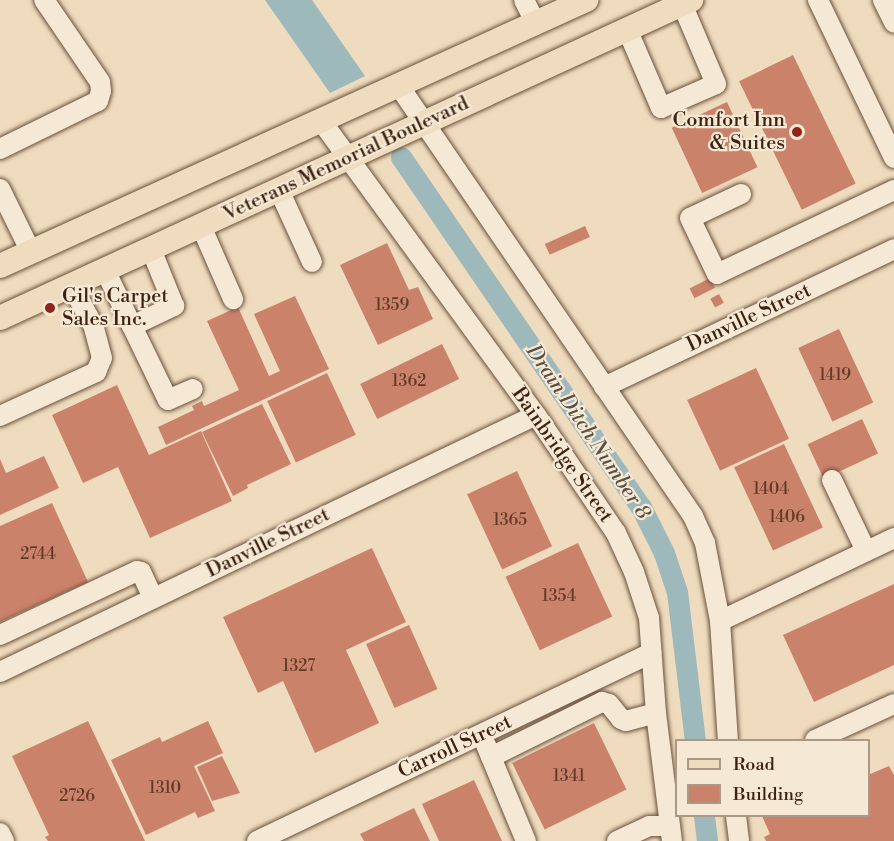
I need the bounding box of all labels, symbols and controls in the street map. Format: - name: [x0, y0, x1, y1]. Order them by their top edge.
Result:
- street label: Veterans Memorial Boulevard: [219, 91, 473, 227]
- place label: Comfort Inn & Suites: [673, 108, 785, 155]
- marker: Comfort Inn & Suites: [790, 125, 804, 139]
- street label: Danville Street: [683, 279, 815, 357]
- place label: Gil's Carpet Sales Inc.: [62, 284, 168, 331]
- house number: 1359: [375, 295, 409, 315]
- marker: Gil's Carpet Sales Inc.: [43, 301, 57, 315]
- water label: Drain Ditch Number 8: [520, 340, 656, 524]
- house number: 1419: [819, 365, 851, 385]
- house number: 1362: [392, 371, 426, 391]
- street label: Bainbridge Street: [506, 383, 618, 527]
- house number: 1404: [753, 479, 789, 499]
- street label: Danville Street: [202, 503, 334, 583]
- house number: 1406: [769, 507, 805, 527]
- house number: 1365: [493, 510, 527, 530]
- house number: 2744: [20, 544, 56, 564]
- house number: 1354: [542, 586, 576, 606]
- house number: 1327: [283, 656, 315, 676]
- street label: Carroll Street: [394, 710, 516, 784]
- legend: [675, 739, 870, 817]
- text: Road: [733, 753, 775, 776]
- house number: 1341: [553, 766, 585, 786]
- house number: 1310: [149, 778, 181, 798]
- text: Building: [733, 783, 803, 806]
- house number: 2726: [59, 786, 95, 806]

